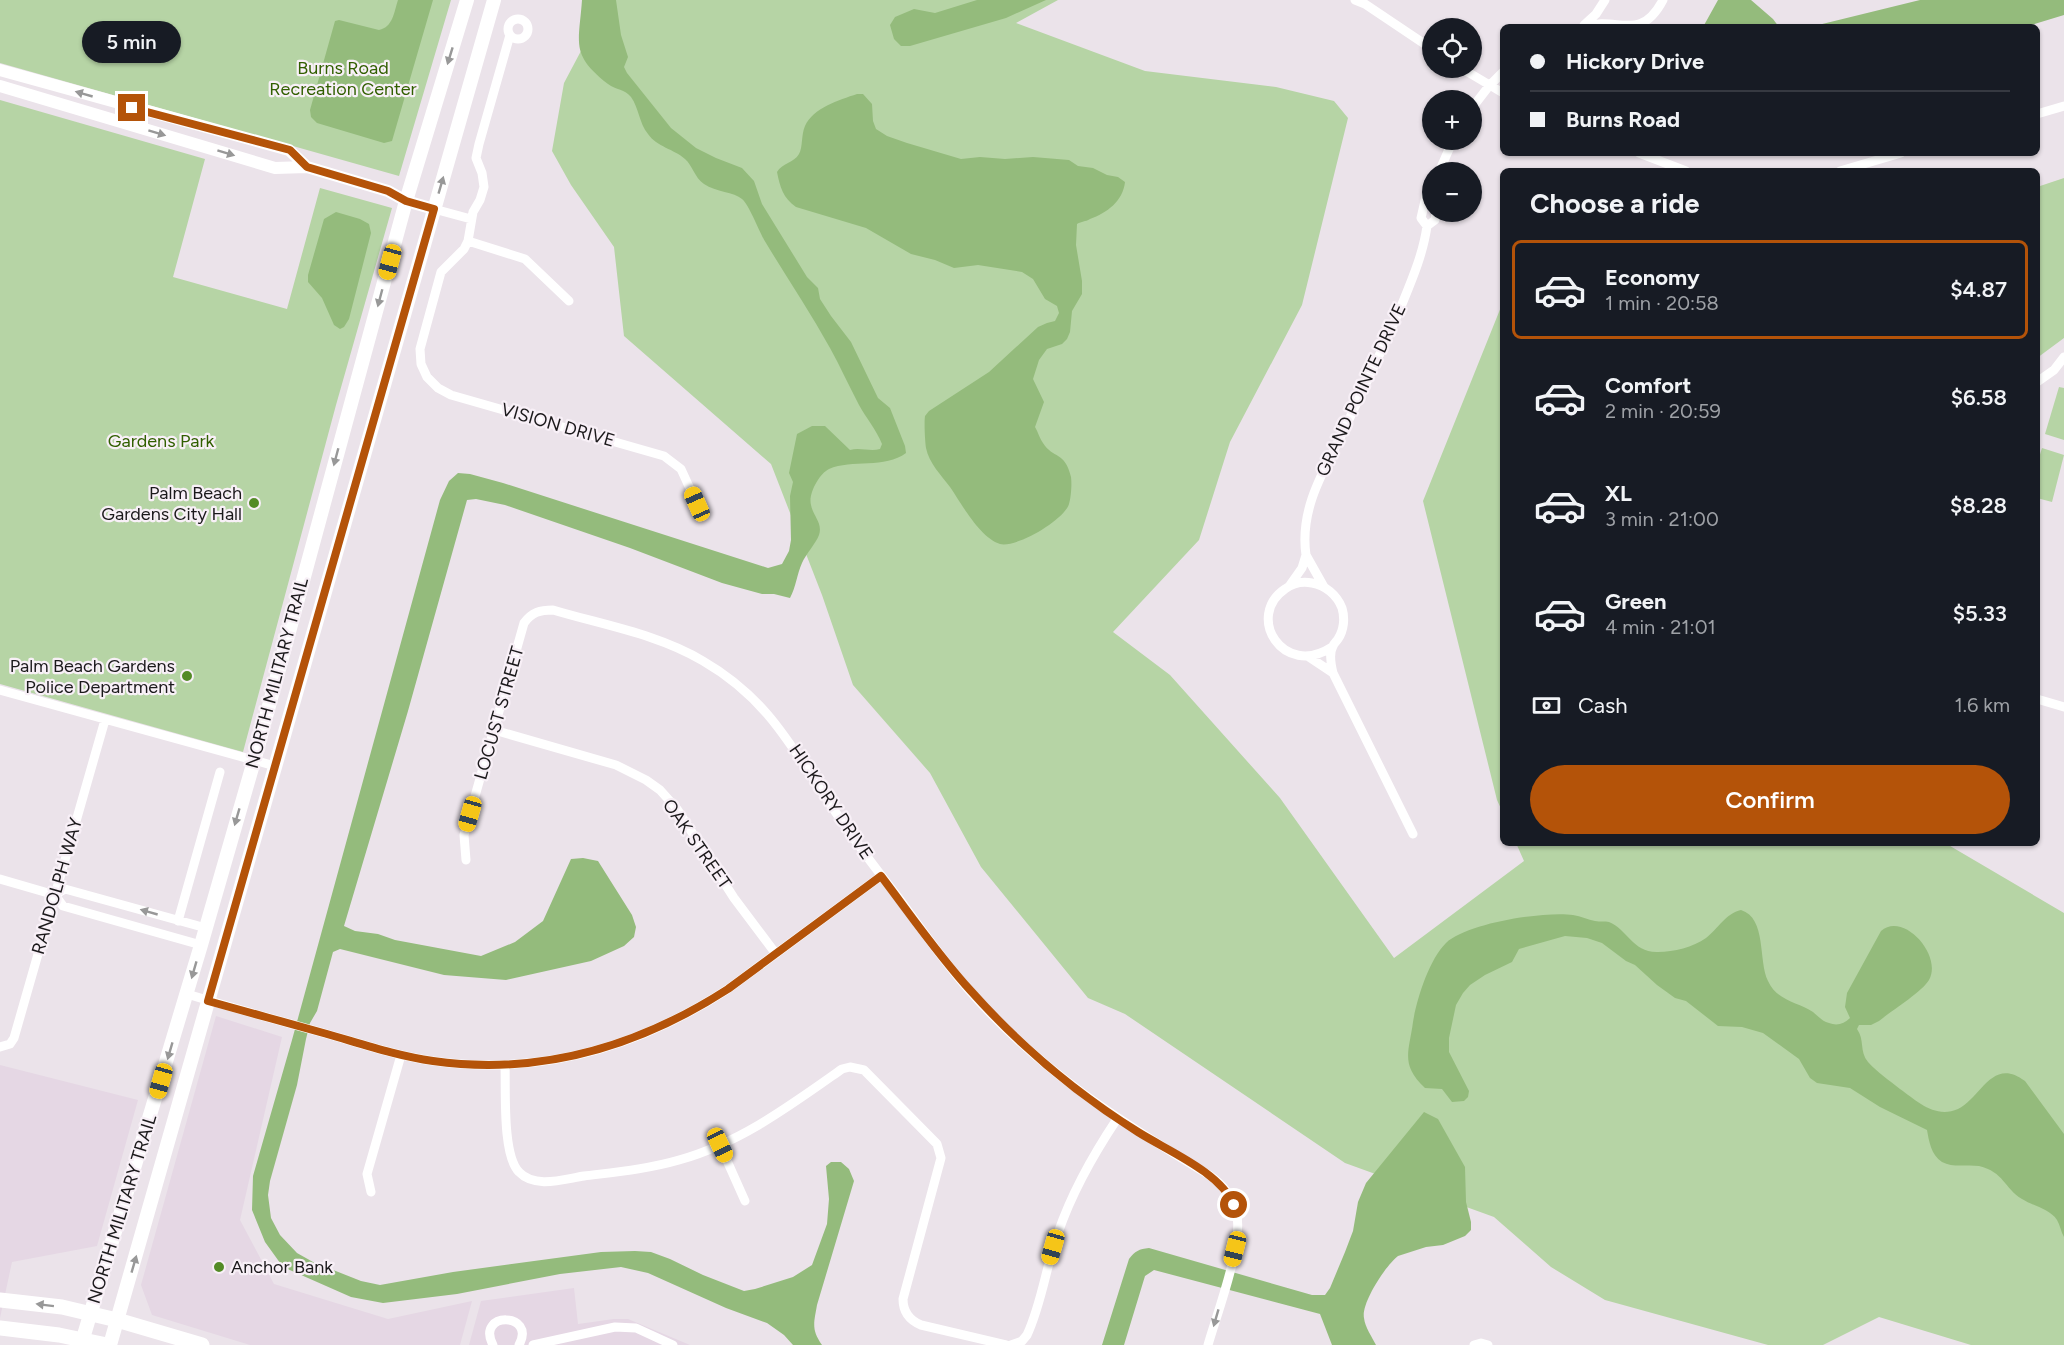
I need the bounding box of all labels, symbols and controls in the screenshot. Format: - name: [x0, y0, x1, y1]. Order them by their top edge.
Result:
- map controls: [1422, 18, 1482, 222]
- button: locate: [1422, 18, 1482, 78]
- callout: 5 min: [82, 21, 182, 63]
- text: 5 min: [107, 30, 156, 54]
- one-way arrow: [445, 47, 454, 65]
- text: Hickory Drive: [1566, 48, 1704, 75]
- park label: Burns Road Recreation Center: [269, 57, 417, 100]
- one-way arrow: [75, 89, 93, 98]
- button: +: [1422, 90, 1482, 150]
- route end: [118, 94, 145, 121]
- text: Burns Road: [1566, 106, 1680, 133]
- one-way arrow: [148, 129, 166, 138]
- one-way arrow: [217, 149, 235, 158]
- button: −: [1422, 162, 1482, 222]
- one-way arrow: [436, 176, 446, 194]
- text: Choose a ride: [1530, 187, 1699, 220]
- car: [377, 242, 403, 282]
- icon: car: [1533, 263, 1587, 317]
- text: Economy: [1605, 264, 1700, 291]
- text: $4.87: [1950, 276, 2007, 303]
- one-way arrow: [375, 289, 384, 307]
- text: 1 min · 20:58: [1605, 291, 1719, 315]
- street label: GRAND POINTE DRIVE: [1311, 300, 1411, 480]
- icon: car: [1533, 371, 1587, 425]
- text: Comfort: [1605, 372, 1691, 399]
- text: $6.58: [1951, 384, 2007, 411]
- street label: VISION DRIVE: [499, 398, 617, 452]
- text: 2 min · 20:59: [1605, 399, 1721, 423]
- park label: Gardens Park: [108, 430, 214, 452]
- one-way arrow: [331, 448, 340, 466]
- icon: car: [1533, 479, 1587, 533]
- text: XL: [1605, 480, 1632, 507]
- place label: Palm Beach Gardens City Hall: [101, 482, 242, 525]
- car: [681, 484, 713, 524]
- text: $8.28: [1950, 492, 2007, 519]
- marker: Palm Beach Gardens City Hall: [247, 496, 261, 510]
- text: 3 min · 21:00: [1605, 507, 1719, 531]
- street label: NORTH MILITARY TRAIL: [241, 575, 313, 771]
- icon: car: [1533, 587, 1587, 641]
- text: Green: [1605, 588, 1667, 615]
- text: $5.33: [1953, 600, 2007, 627]
- text: 4 min · 21:01: [1605, 615, 1716, 639]
- street label: LOCUST STREET: [469, 644, 529, 782]
- place label: Palm Beach Gardens Police Department: [10, 655, 175, 698]
- marker: Palm Beach Gardens Police Department: [180, 669, 194, 683]
- icon: cash: [1530, 689, 1563, 722]
- text: Cash: [1578, 692, 1628, 719]
- text: 1.6 km: [1955, 693, 2010, 717]
- street label: HICKORY DRIVE: [784, 740, 878, 864]
- button: Confirm: [1530, 765, 2010, 834]
- car: [456, 794, 484, 834]
- street label: OAK STREET: [658, 795, 736, 893]
- one-way arrow: [232, 808, 241, 826]
- street label: RANDOLPH WAY: [27, 815, 87, 957]
- one-way arrow: [140, 907, 158, 917]
- one-way arrow: [189, 961, 198, 979]
- one-way arrow: [165, 1042, 174, 1060]
- car: [147, 1061, 175, 1101]
- street label: NORTH MILITARY TRAIL: [83, 1111, 161, 1306]
- car: [704, 1125, 736, 1165]
- route start: [1220, 1191, 1247, 1218]
- car: [1039, 1227, 1067, 1267]
- car: [1222, 1229, 1248, 1269]
- one-way arrow: [130, 1255, 139, 1273]
- place label: Anchor Bank: [231, 1256, 333, 1278]
- marker: Anchor Bank: [212, 1260, 226, 1274]
- one-way arrow: [35, 1300, 54, 1310]
- one-way arrow: [1211, 1309, 1220, 1327]

